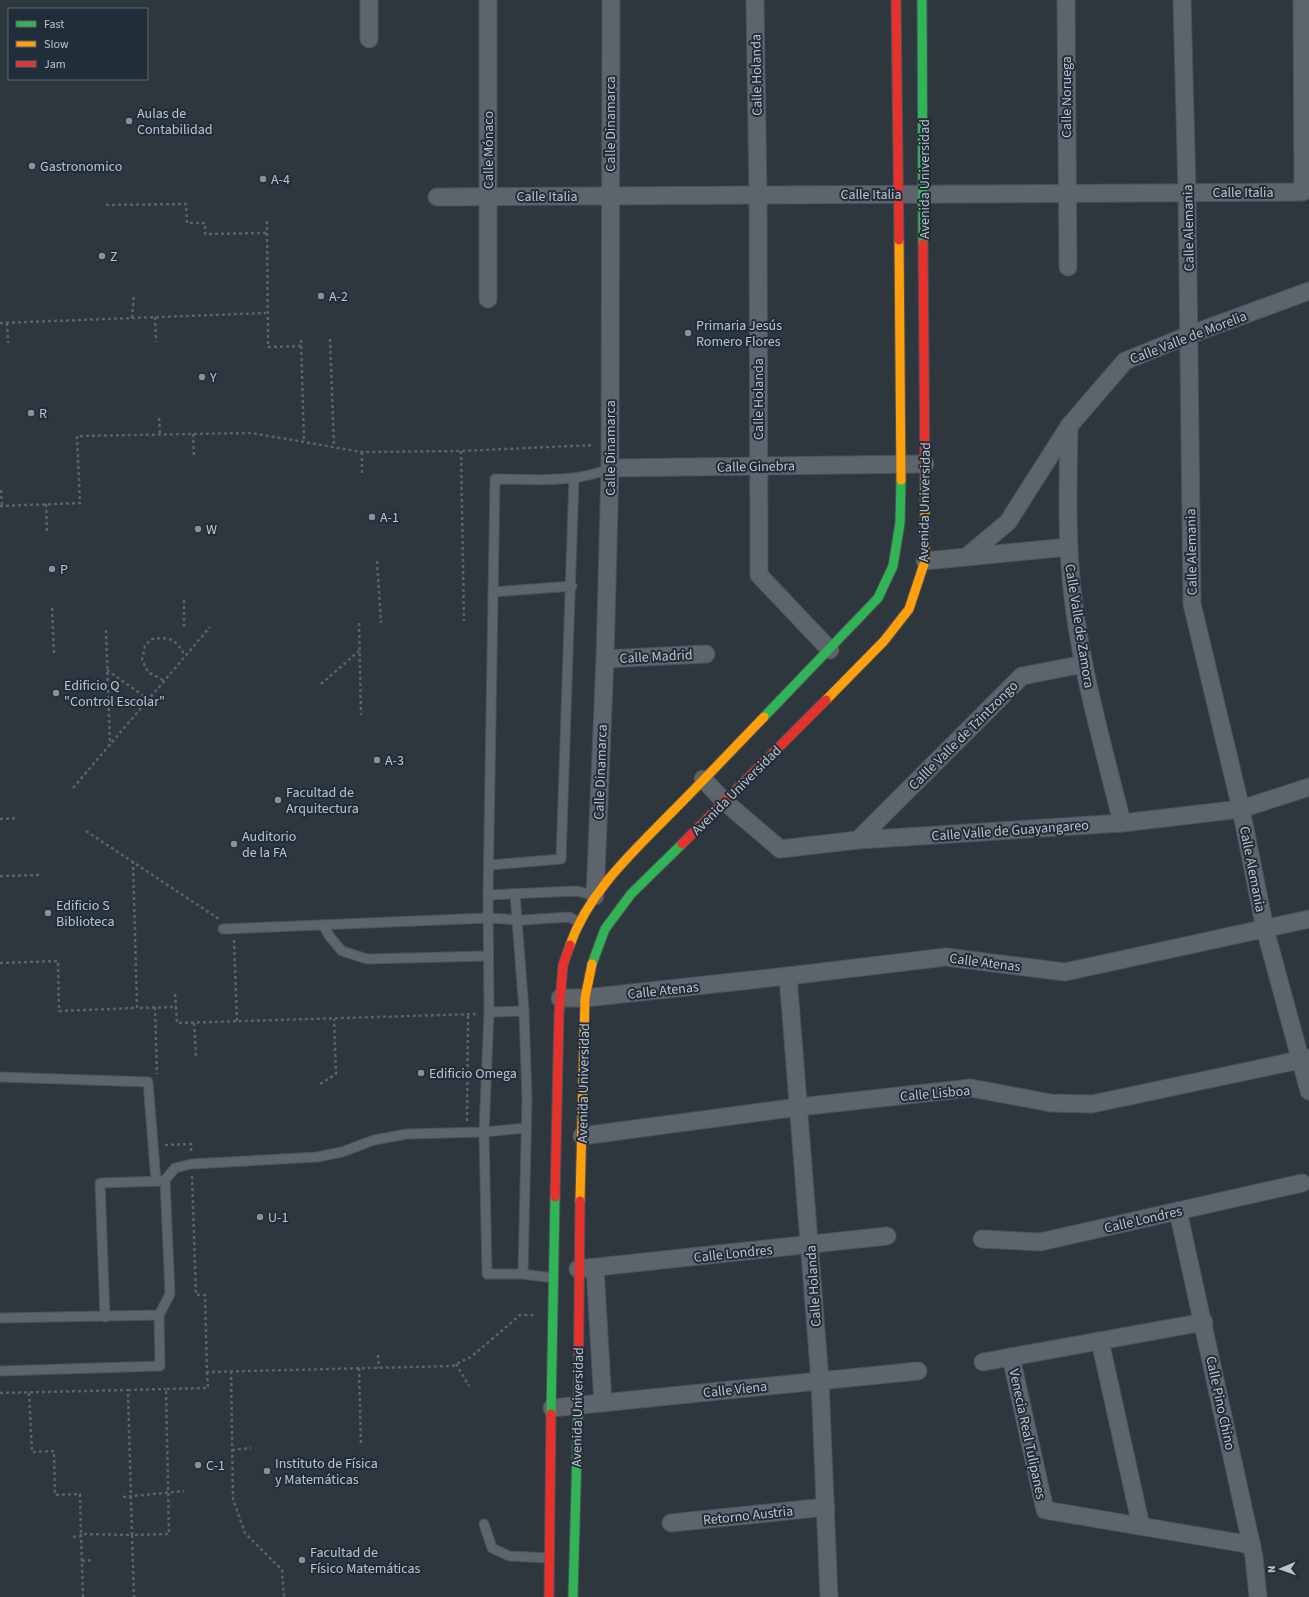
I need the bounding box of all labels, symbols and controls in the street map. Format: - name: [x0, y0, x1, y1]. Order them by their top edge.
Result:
- legend: [8, 8, 148, 80]
- text: Fast: [44, 16, 64, 33]
- street label: Calle Holanda: [746, 34, 768, 116]
- text: Slow: [44, 36, 69, 53]
- text: Jam: [44, 56, 66, 73]
- street label: Calle Noruega: [1057, 56, 1077, 138]
- street label: Calle Dinamarca: [601, 76, 621, 172]
- place label: Aulas de Contabilidad: [137, 104, 213, 140]
- street label: Calle Mónaco: [479, 111, 499, 189]
- marker: Aulas de Contabilidad: [124, 116, 134, 126]
- street label: Avenida Universidad: [915, 119, 935, 239]
- place label: Gastronomico: [40, 157, 122, 177]
- marker: Gastronomico: [27, 161, 37, 171]
- place label: A-4: [271, 170, 290, 190]
- marker: A-4: [258, 174, 268, 184]
- street label: Calle Italia: [1212, 183, 1274, 203]
- street label: Calle Alemania: [1178, 184, 1200, 272]
- street label: Calle Italia: [840, 185, 902, 205]
- street label: Calle Italia: [516, 187, 578, 207]
- place label: Z: [110, 247, 118, 267]
- marker: Z: [97, 251, 107, 261]
- place label: A-2: [329, 287, 348, 307]
- marker: A-2: [316, 291, 326, 301]
- street label: Calle Valle de Morelia: [1127, 306, 1250, 369]
- place label: Primaria Jesús Romero Flores: [696, 316, 782, 352]
- marker: Primaria Jesús Romero Flores: [683, 328, 693, 338]
- street label: Calle Holanda: [749, 358, 769, 440]
- place label: Y: [209, 368, 217, 388]
- marker: Y: [197, 372, 207, 382]
- street label: Calle Dinamarca: [601, 400, 621, 496]
- place label: R: [39, 404, 47, 424]
- marker: R: [26, 408, 36, 418]
- street label: Avenida Universidad: [914, 442, 936, 562]
- street label: Calle Ginebra: [717, 456, 795, 478]
- place label: A-1: [380, 508, 399, 528]
- street label: Calle Alemania: [1181, 508, 1203, 596]
- marker: A-1: [367, 512, 377, 522]
- place label: W: [206, 520, 217, 540]
- marker: W: [193, 524, 203, 534]
- place label: P: [60, 560, 68, 580]
- street label: Calle Valle de Zamora: [1059, 563, 1099, 690]
- marker: P: [47, 564, 57, 574]
- street label: Calle Madrid: [619, 645, 693, 669]
- place label: Edificio Q "Control Escolar": [64, 676, 165, 712]
- street label: Callle Valle de Tzintzongo: [904, 676, 1023, 795]
- marker: Edificio Q "Control Escolar": [51, 688, 61, 698]
- street label: Calle Dinamarca: [589, 724, 613, 820]
- street label: Avenida Universidad: [687, 741, 786, 840]
- place label: A-3: [385, 751, 404, 771]
- marker: A-3: [372, 755, 382, 765]
- place label: Facultad de Arquitectura: [286, 783, 359, 819]
- marker: Facultad de Arquitectura: [273, 795, 283, 805]
- street label: Calle Valle de Guayangareo: [931, 816, 1089, 846]
- street label: Calle Alemania: [1234, 825, 1270, 914]
- place label: Auditorio de la FA: [242, 827, 296, 863]
- marker: Auditorio de la FA: [229, 839, 239, 849]
- place label: Edificio S Biblioteca: [56, 896, 115, 932]
- marker: Edificio S Biblioteca: [43, 908, 53, 918]
- street label: Calle Atenas: [948, 949, 1022, 977]
- street label: Calle Atenas: [627, 977, 700, 1005]
- street label: Avenida Universidad: [573, 1023, 595, 1143]
- place label: Edificio Omega: [429, 1064, 517, 1084]
- marker: Edificio Omega: [416, 1068, 426, 1078]
- street label: Calle Lisboa: [899, 1081, 971, 1107]
- street label: Calle Londres: [1102, 1201, 1184, 1239]
- place label: U-1: [268, 1208, 288, 1228]
- marker: U-1: [255, 1212, 265, 1222]
- street label: Calle Londres: [693, 1240, 774, 1268]
- street label: Calle Holanda: [801, 1244, 827, 1327]
- street label: Avenida Universidad: [567, 1347, 589, 1467]
- street label: Calle Pino Chino: [1200, 1354, 1240, 1452]
- street label: Venecia Real Tulipanes: [1003, 1367, 1051, 1501]
- street label: Calle Viena: [702, 1377, 768, 1403]
- place label: Instituto de Física y Matemáticas: [275, 1454, 378, 1490]
- place label: C-1: [206, 1456, 225, 1476]
- marker: C-1: [193, 1460, 203, 1470]
- marker: Instituto de Física y Matemáticas: [262, 1466, 272, 1476]
- street label: Retorno Austria: [702, 1501, 794, 1531]
- place label: Facultad de Físico Matemáticas: [310, 1543, 421, 1579]
- north arrow: [1261, 1549, 1301, 1589]
- marker: Facultad de Físico Matemáticas: [297, 1555, 307, 1565]
- text: N: [1264, 1565, 1279, 1573]

